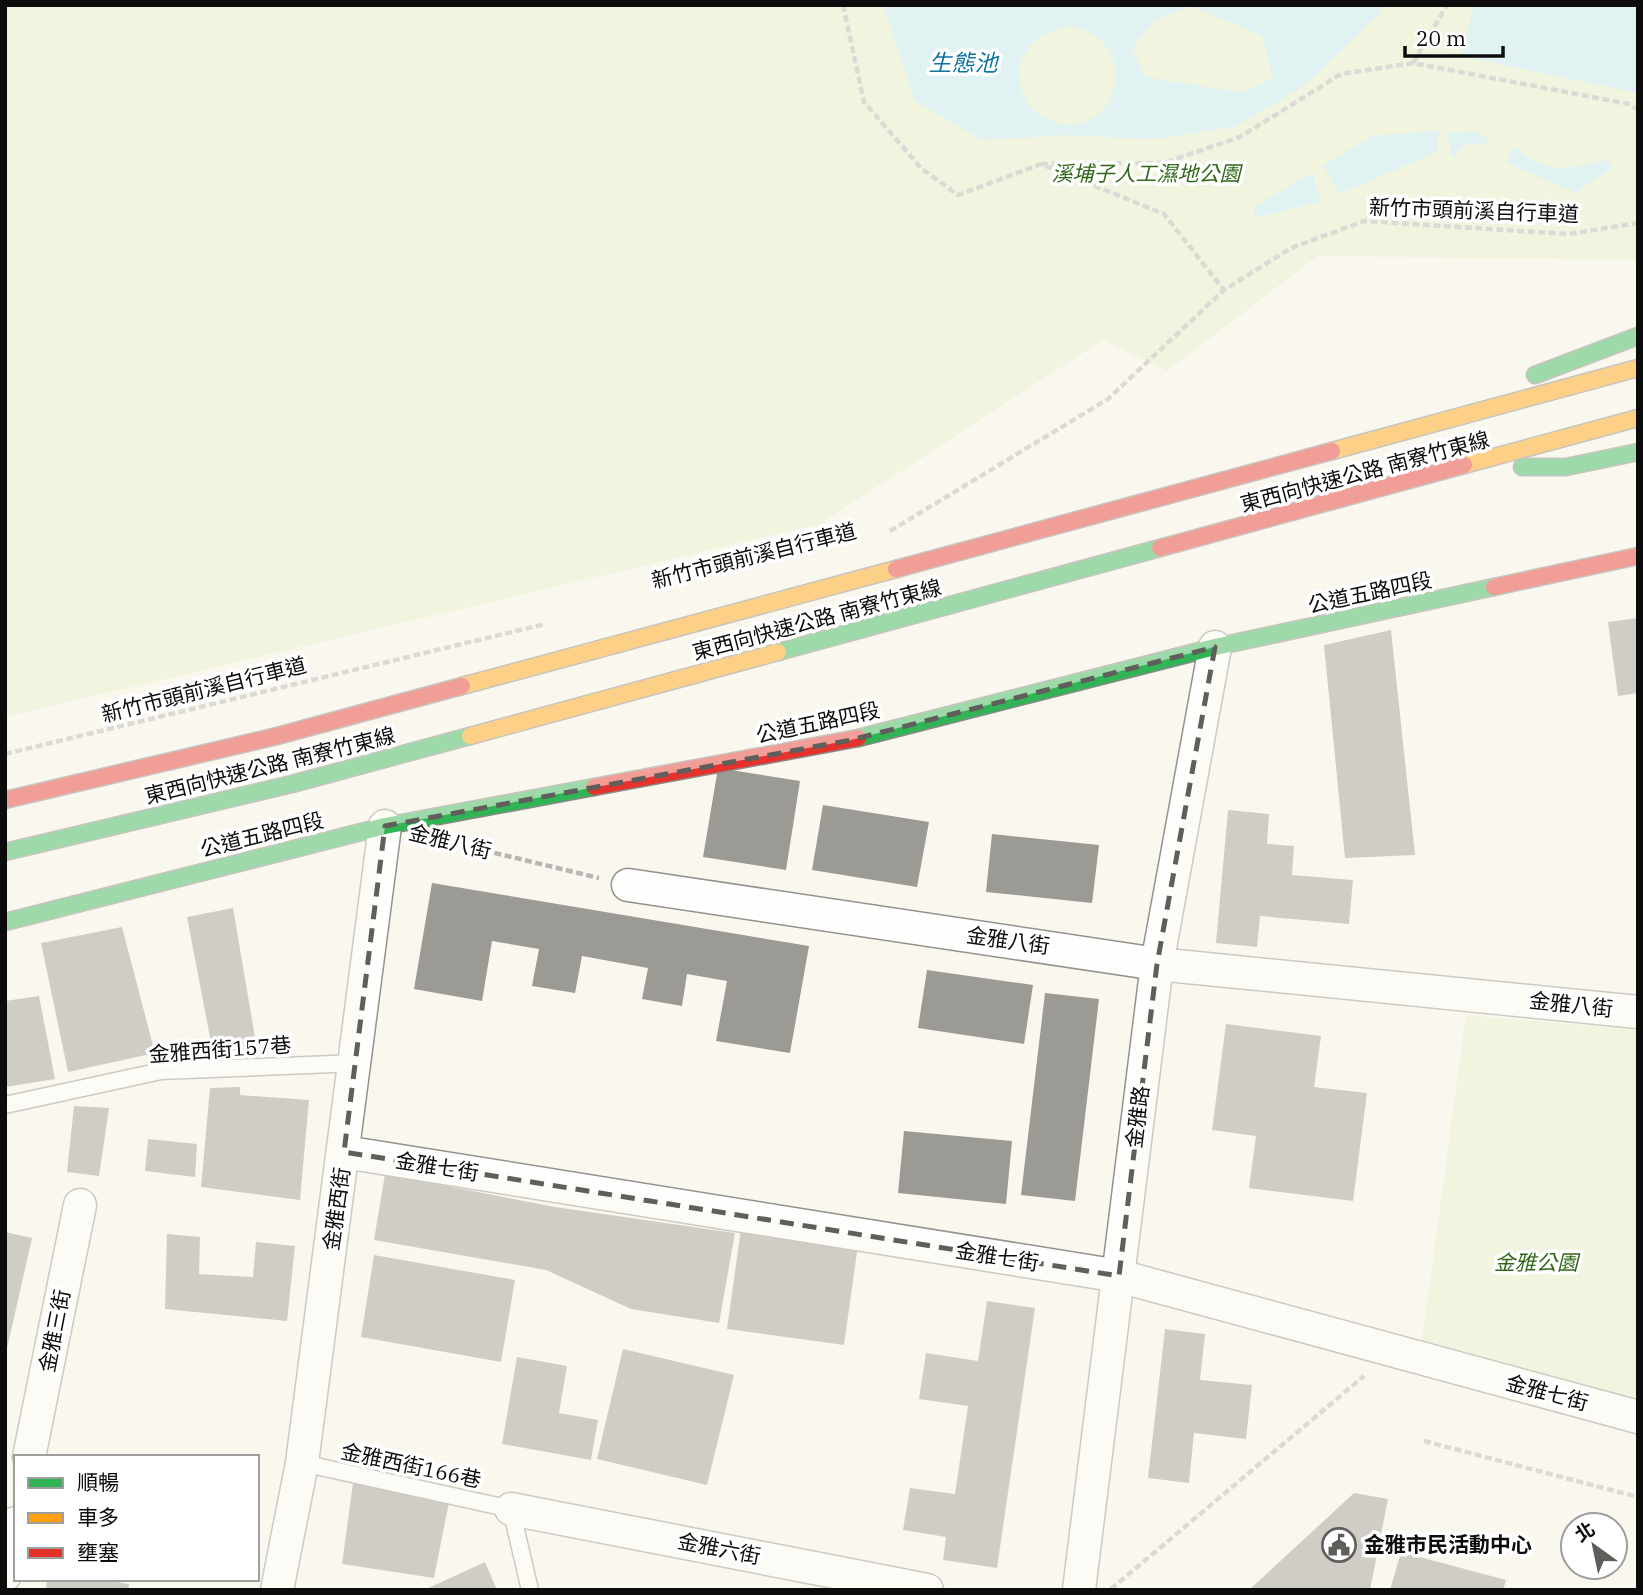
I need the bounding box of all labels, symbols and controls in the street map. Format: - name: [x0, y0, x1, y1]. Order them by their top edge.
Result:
- scale bar: [1405, 14, 1503, 58]
- text: 20 m: [1416, 24, 1466, 52]
- water label: 生態池: [929, 47, 1000, 77]
- park label: 溪埔子人工濕地公園: [1052, 159, 1243, 187]
- street label: 新竹市頭前溪自行車道: [1369, 192, 1579, 228]
- street label: 東西向快速公路 南寮竹東線: [1237, 424, 1492, 518]
- street label: 新竹市頭前溪自行車道: [648, 516, 859, 594]
- street label: 公道五路四段: [1305, 565, 1434, 619]
- street label: 東西向快速公路 南寮竹東線: [689, 572, 944, 666]
- street label: 新竹市頭前溪自行車道: [98, 650, 309, 728]
- street label: 公道五路四段: [753, 695, 882, 749]
- street label: 東西向快速公路 南寮竹東線: [142, 720, 398, 810]
- street label: 公道五路四段: [197, 805, 326, 863]
- street label: 金雅八街: [406, 817, 494, 865]
- street label: 金雅八街: [965, 920, 1052, 960]
- street label: 金雅八街: [1528, 986, 1614, 1022]
- street label: 金雅西街157巷: [148, 1030, 292, 1068]
- street label: 金雅路: [1119, 1084, 1155, 1150]
- street label: 金雅七街: [393, 1146, 481, 1186]
- street label: 金雅西街: [316, 1165, 356, 1252]
- street label: 金雅七街: [953, 1236, 1041, 1276]
- park label: 金雅公園: [1494, 1248, 1581, 1276]
- street label: 金雅三街: [32, 1287, 76, 1375]
- street label: 金雅七街: [1503, 1368, 1591, 1416]
- street label: 金雅西街166巷: [338, 1436, 484, 1494]
- legend: [14, 1455, 259, 1581]
- text: 順暢: [77, 1468, 119, 1496]
- text: 車多: [77, 1503, 119, 1531]
- north arrow: [1559, 1511, 1629, 1581]
- text: 北: [1570, 1517, 1599, 1547]
- street label: 金雅六街: [675, 1526, 763, 1570]
- public building icon: 金雅市民活動中心: [1320, 1526, 1358, 1564]
- place label: 金雅市民活動中心: [1364, 1530, 1532, 1558]
- text: 壅塞: [77, 1538, 119, 1566]

